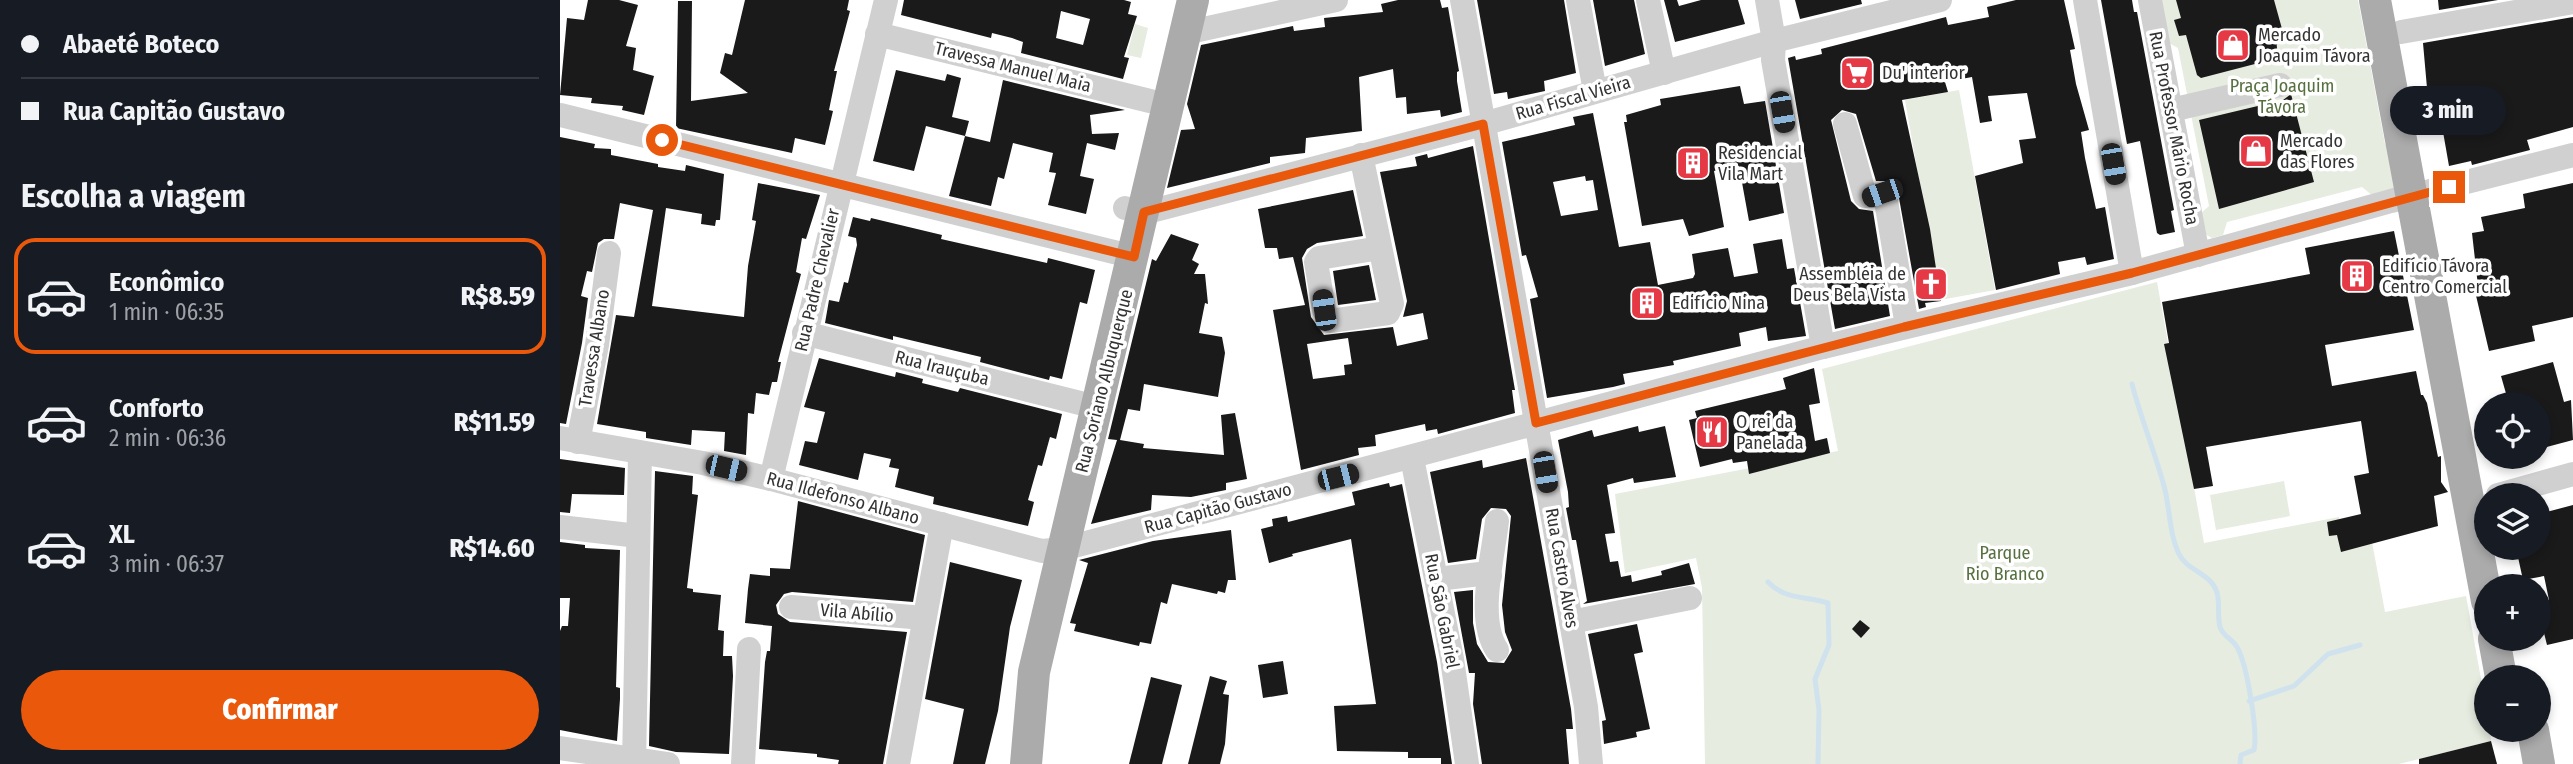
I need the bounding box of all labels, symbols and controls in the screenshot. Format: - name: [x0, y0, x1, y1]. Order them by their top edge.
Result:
- place label: Mercado Joaquim Távora: [2258, 24, 2371, 67]
- shop icon: Mercado Joaquim Távora: [2214, 26, 2252, 64]
- text: Abaeté Boteco: [63, 29, 219, 60]
- street label: Rua Professor Mário Rocha: [2144, 29, 2204, 227]
- street label: Travessa Manuel Maia: [933, 37, 1094, 97]
- supermarket icon: Du' interior: [1838, 54, 1876, 92]
- place label: Du' interior: [1882, 62, 1966, 84]
- street label: Rua Fiscal Vieira: [1513, 71, 1633, 125]
- park label: Praça Joaquim Távora: [2230, 75, 2334, 118]
- callout: 3 min: [2391, 86, 2507, 134]
- car: [1769, 89, 1796, 135]
- text: Rua Capitão Gustavo: [63, 96, 285, 127]
- text: 3 min: [2422, 96, 2474, 124]
- route start: [646, 124, 678, 156]
- place label: Mercado das Flores: [2280, 130, 2355, 173]
- shop icon: Mercado das Flores: [2237, 132, 2275, 170]
- car: [2100, 141, 2127, 187]
- place label: Residencial Vila Mart: [1718, 142, 1803, 185]
- building icon: Residencial Vila Mart: [1674, 144, 1712, 182]
- route end: [2433, 171, 2465, 203]
- car: [1859, 176, 1906, 210]
- text: Escolha a viagem: [21, 177, 246, 215]
- street label: Rua Padre Chevalier: [790, 206, 844, 354]
- place label: Edifício Távora Centro Comercial: [2382, 255, 2507, 298]
- building icon: Edifício Távora Centro Comercial: [2338, 257, 2376, 295]
- place label: Assembléia de Deus Bela Vista: [1793, 263, 1906, 306]
- icon: car: [25, 265, 88, 328]
- church icon: Assembléia de Deus Bela Vista: [1912, 265, 1950, 303]
- text: Econômico: [109, 267, 224, 298]
- text: R$8.59: [461, 281, 535, 312]
- building icon: Edifício Nina: [1628, 284, 1666, 322]
- street label: Rua Soriano Albuquerque: [1071, 287, 1137, 475]
- street label: Travessa Albano: [574, 288, 614, 408]
- car: [1311, 288, 1338, 332]
- place label: Edifício Nina: [1672, 292, 1765, 314]
- text: 1 min · 06:35: [109, 298, 224, 326]
- street label: Rua Irauçuba: [893, 346, 991, 390]
- icon: car: [25, 391, 88, 454]
- map controls: [2474, 392, 2551, 742]
- button: locate: [2474, 392, 2551, 469]
- text: Conforto: [109, 393, 204, 424]
- text: R$11.59: [454, 407, 535, 438]
- place label: O rei da Panelada: [1736, 411, 1804, 454]
- restaurant icon: O rei da Panelada: [1693, 413, 1731, 451]
- text: 2 min · 06:36: [109, 424, 226, 452]
- car: [1532, 449, 1559, 495]
- car: [704, 453, 749, 483]
- car: [1316, 462, 1361, 492]
- street label: Rua Ildefonso Albano: [764, 467, 922, 529]
- street label: Rua Capitão Gustavo: [1142, 478, 1294, 538]
- button: layers: [2474, 483, 2551, 560]
- street label: Rua Castro Alves: [1541, 506, 1583, 630]
- icon: car: [25, 517, 88, 580]
- text: XL: [109, 519, 135, 550]
- text: R$14.60: [450, 533, 535, 564]
- park label: Parque Rio Branco: [1966, 542, 2044, 585]
- text: 3 min · 06:37: [109, 550, 224, 578]
- street label: Rua São Gabriel: [1420, 552, 1464, 671]
- button: +: [2474, 574, 2551, 651]
- street label: Vila Abílio: [819, 599, 895, 627]
- button: −: [2474, 665, 2551, 742]
- button: Confirmar: [21, 670, 539, 750]

